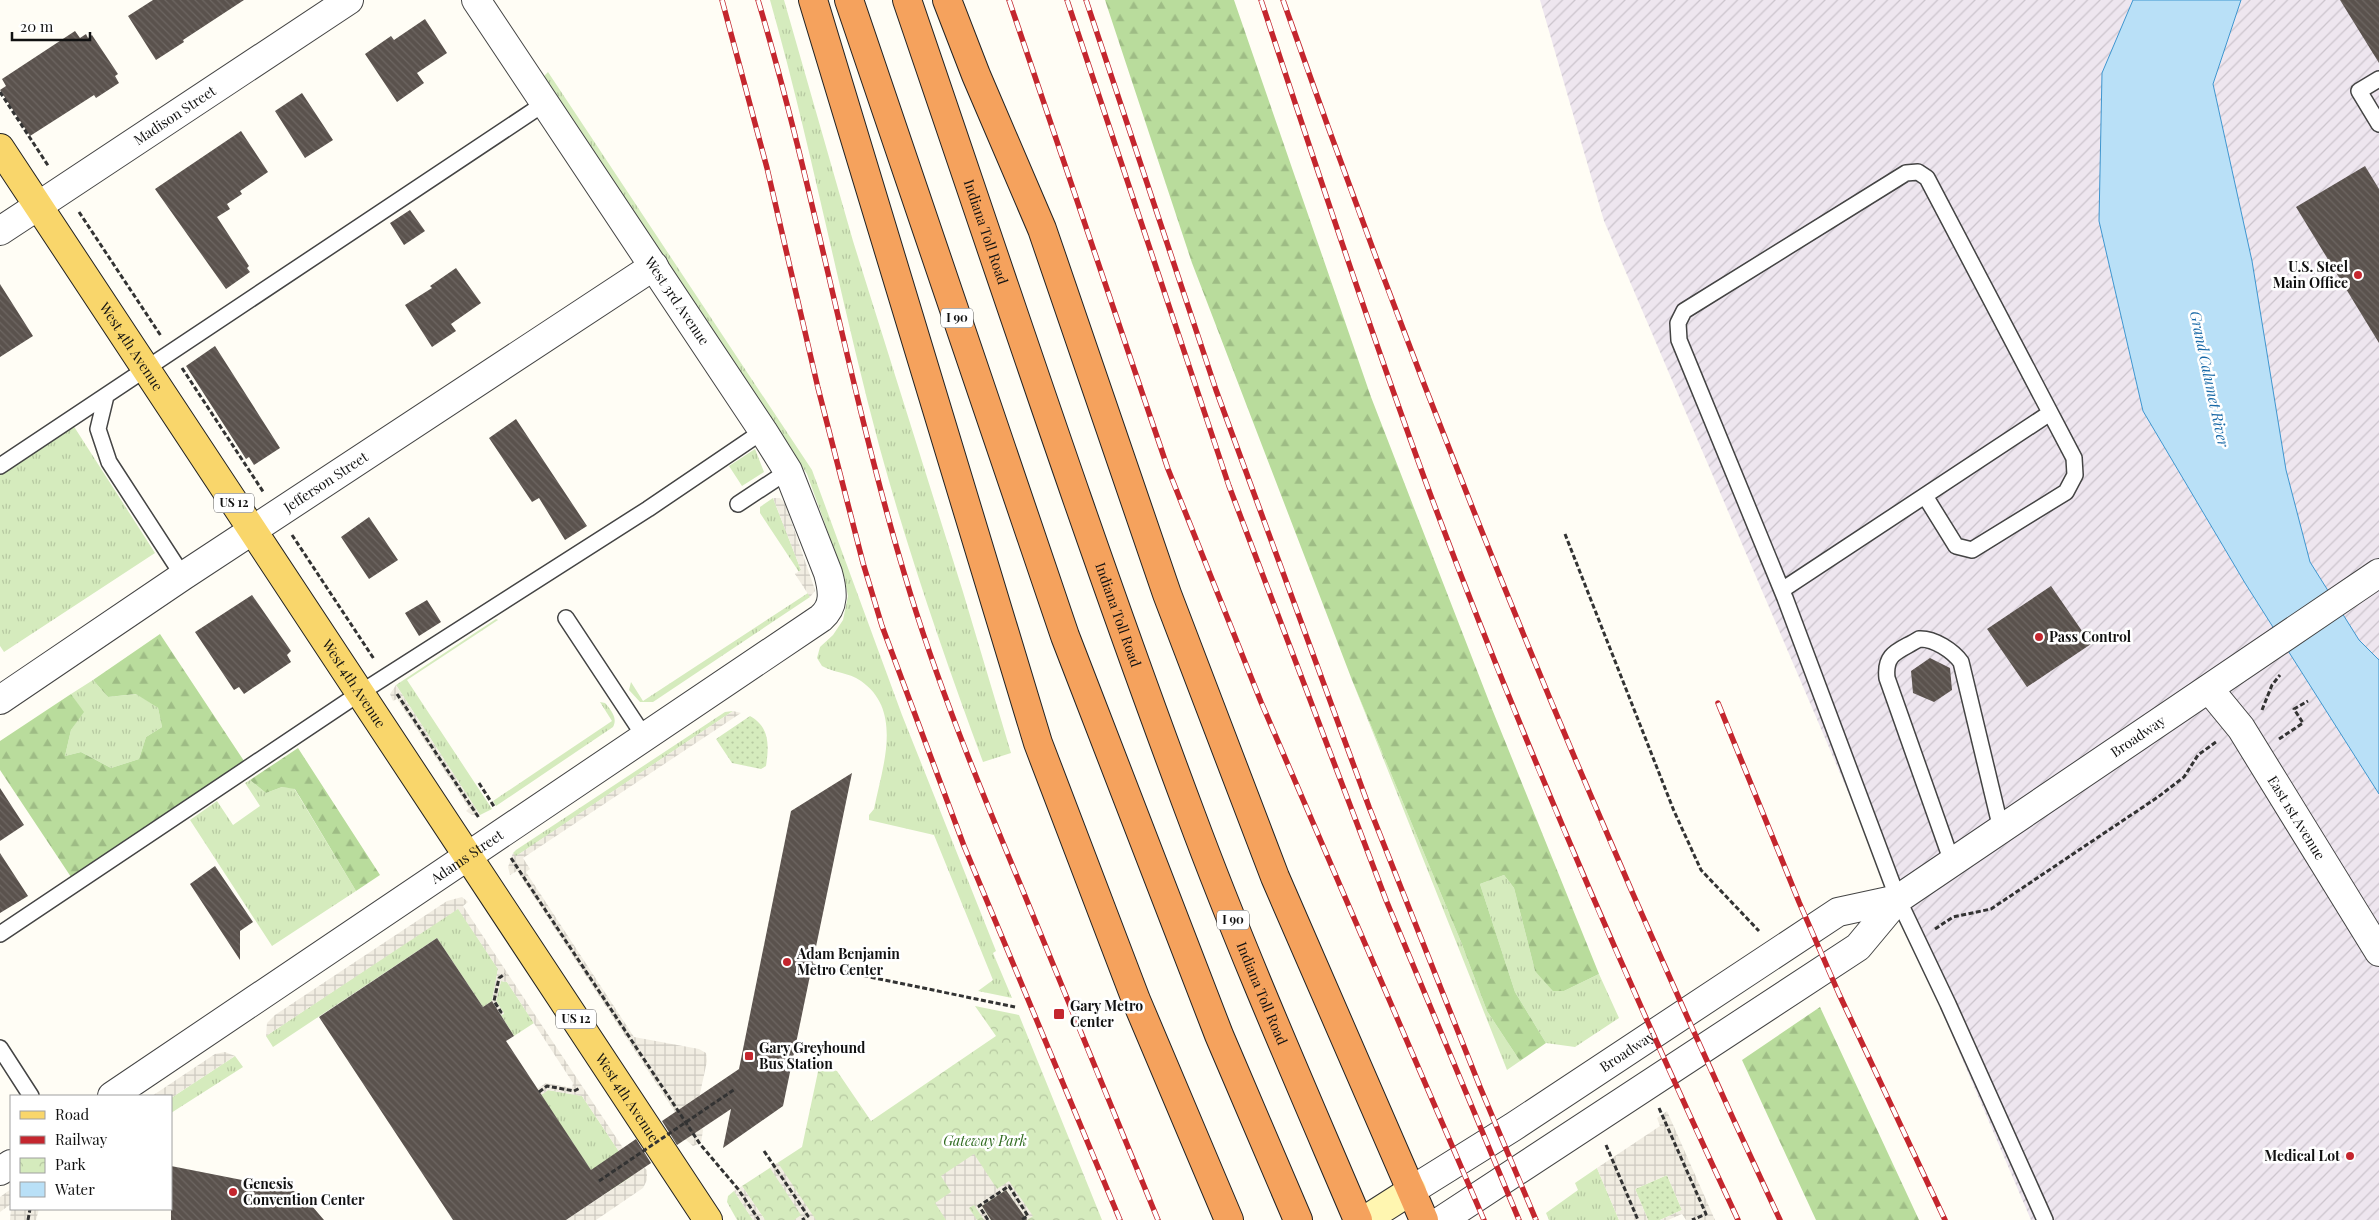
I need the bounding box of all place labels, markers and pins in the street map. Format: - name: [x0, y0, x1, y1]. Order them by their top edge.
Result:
- place label: U.S. Steel Main Office: [2273, 257, 2349, 292]
- marker: U.S. Steel Main Office: [2352, 269, 2364, 281]
- place label: Pass Control: [2049, 627, 2132, 646]
- marker: Pass Control: [2033, 631, 2045, 643]
- place label: Adam Benjamin Metro Center: [796, 944, 900, 979]
- marker: Adam Benjamin Metro Center: [781, 956, 793, 968]
- place label: Gary Metro Center: [1070, 996, 1143, 1031]
- marker: Gary Metro Center: [1052, 1007, 1066, 1021]
- place label: Gary Greyhound Bus Station: [759, 1038, 866, 1073]
- marker: Gary Greyhound Bus Station: [743, 1050, 755, 1062]
- place label: Medical Lot: [2264, 1146, 2340, 1165]
- marker: Medical Lot: [2344, 1150, 2356, 1162]
- place label: Genesis Convention Center: [243, 1174, 365, 1209]
- marker: Genesis Convention Center: [227, 1186, 239, 1198]

